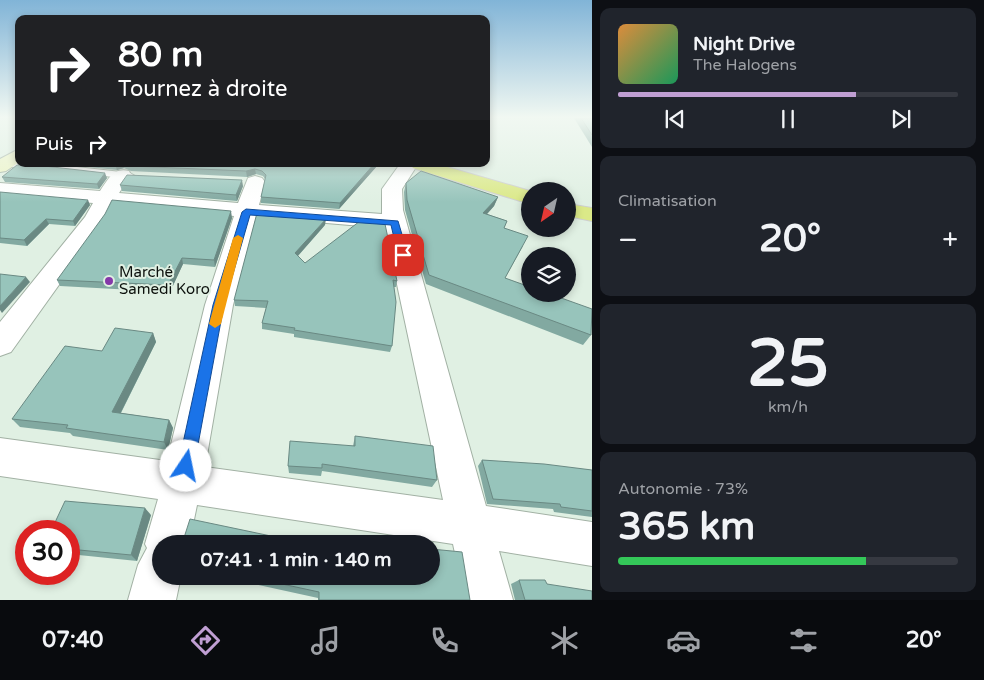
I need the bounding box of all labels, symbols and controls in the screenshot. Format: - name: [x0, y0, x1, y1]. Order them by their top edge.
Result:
- text: Night Drive: [693, 33, 795, 55]
- text: 80 m: [118, 34, 203, 76]
- icon: right: [35, 35, 100, 100]
- text: The Halogens: [693, 55, 797, 75]
- text: Tournez à droite: [118, 76, 287, 102]
- icon: previous: [661, 105, 689, 133]
- icon: pause: [774, 105, 802, 133]
- icon: next: [887, 105, 915, 133]
- icon: right: [83, 130, 111, 158]
- text: Puis: [35, 133, 73, 155]
- north arrow: [521, 182, 576, 238]
- map controls: [521, 182, 576, 302]
- text: Climatisation: [618, 191, 717, 211]
- text: 20°: [759, 216, 821, 262]
- text: −: [618, 223, 638, 257]
- text: +: [942, 223, 958, 257]
- pin: [382, 234, 424, 276]
- icon: arrive: [389, 241, 417, 269]
- button: layers: [521, 247, 576, 302]
- place label: Marché Samedi Koro: [119, 263, 210, 298]
- marker: Marché Samedi Koro: [103, 275, 115, 287]
- text: 25: [747, 325, 829, 404]
- text: km/h: [768, 397, 808, 417]
- position arrow: [159, 439, 211, 491]
- text: Autonomie · 73%: [618, 479, 748, 499]
- text: 365 km: [618, 504, 755, 550]
- speed limit sign: 30: [15, 520, 80, 585]
- text: 07:41 · 1 min · 140 m: [200, 549, 392, 571]
- icon: directions: [188, 623, 223, 658]
- icon: music: [308, 623, 343, 658]
- icon: phone: [427, 623, 462, 658]
- icon: climate: [547, 623, 582, 658]
- icon: car: [666, 623, 701, 658]
- icon: filters: [786, 623, 821, 658]
- text: 07:40: [42, 627, 103, 653]
- text: 20°: [906, 627, 942, 653]

